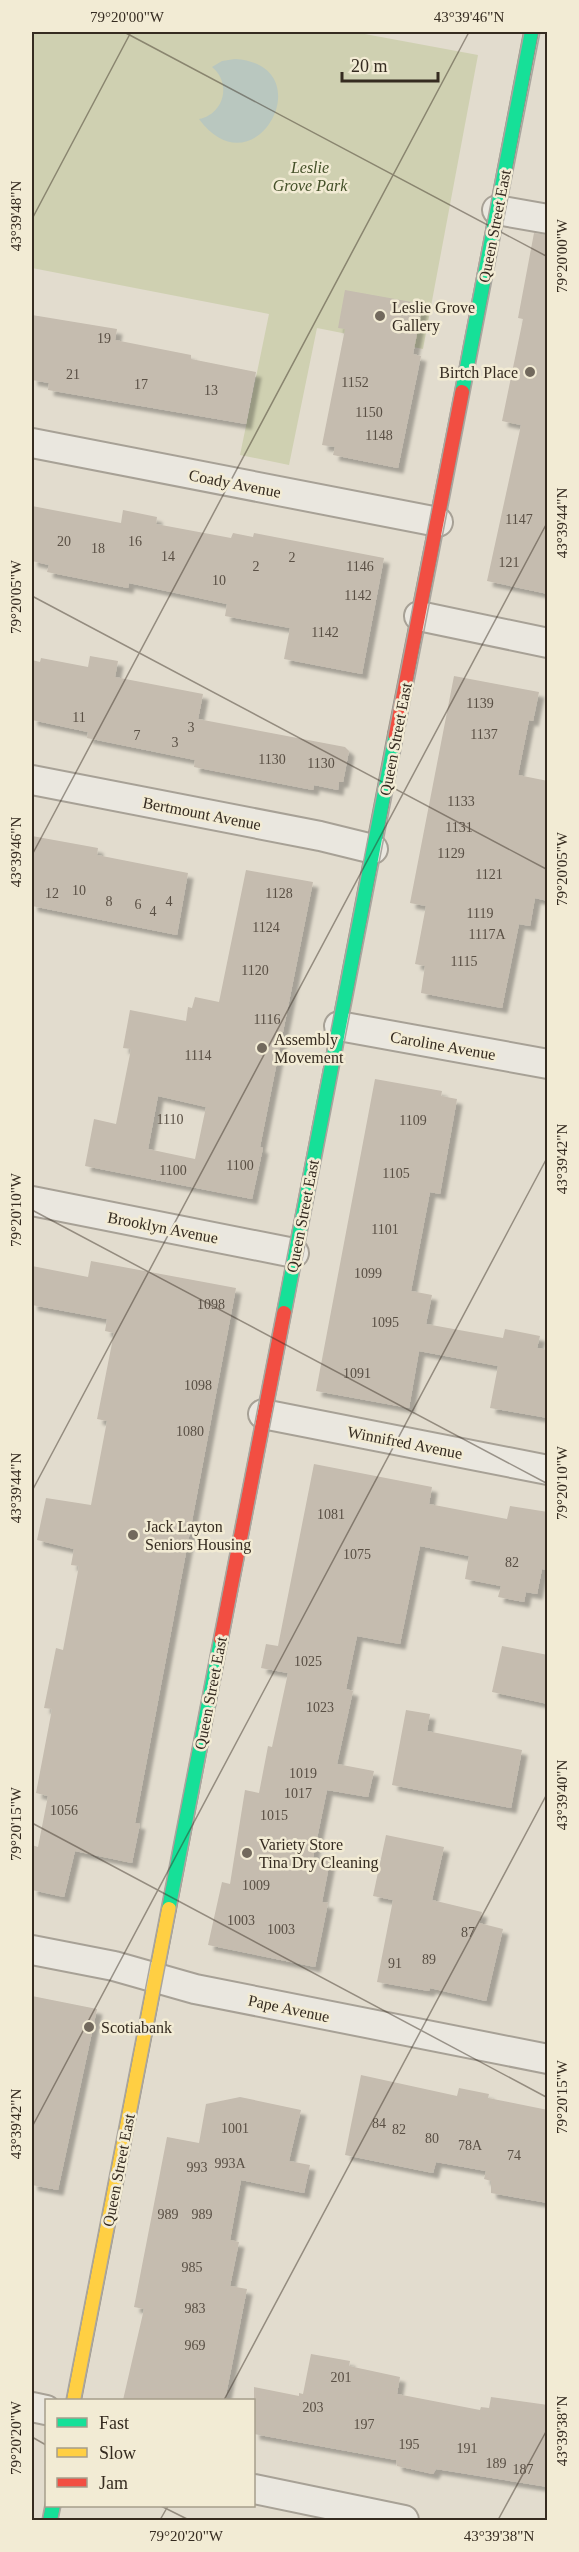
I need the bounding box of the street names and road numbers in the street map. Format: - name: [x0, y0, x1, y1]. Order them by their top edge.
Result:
- street label: Queen Street East: [475, 168, 514, 284]
- street label: Coady Avenue: [187, 466, 282, 502]
- street label: Queen Street East: [376, 681, 415, 797]
- street label: Bertmount Avenue: [141, 794, 262, 833]
- street label: Caroline Avenue: [389, 1028, 497, 1063]
- street label: Queen Street East: [283, 1158, 322, 1274]
- street label: Brooklyn Avenue: [106, 1208, 220, 1248]
- street label: Winnifred Avenue: [346, 1423, 464, 1462]
- street label: Queen Street East: [191, 1635, 230, 1751]
- street label: Pape Avenue: [246, 1992, 331, 2026]
- street label: Queen Street East: [99, 2112, 138, 2228]

